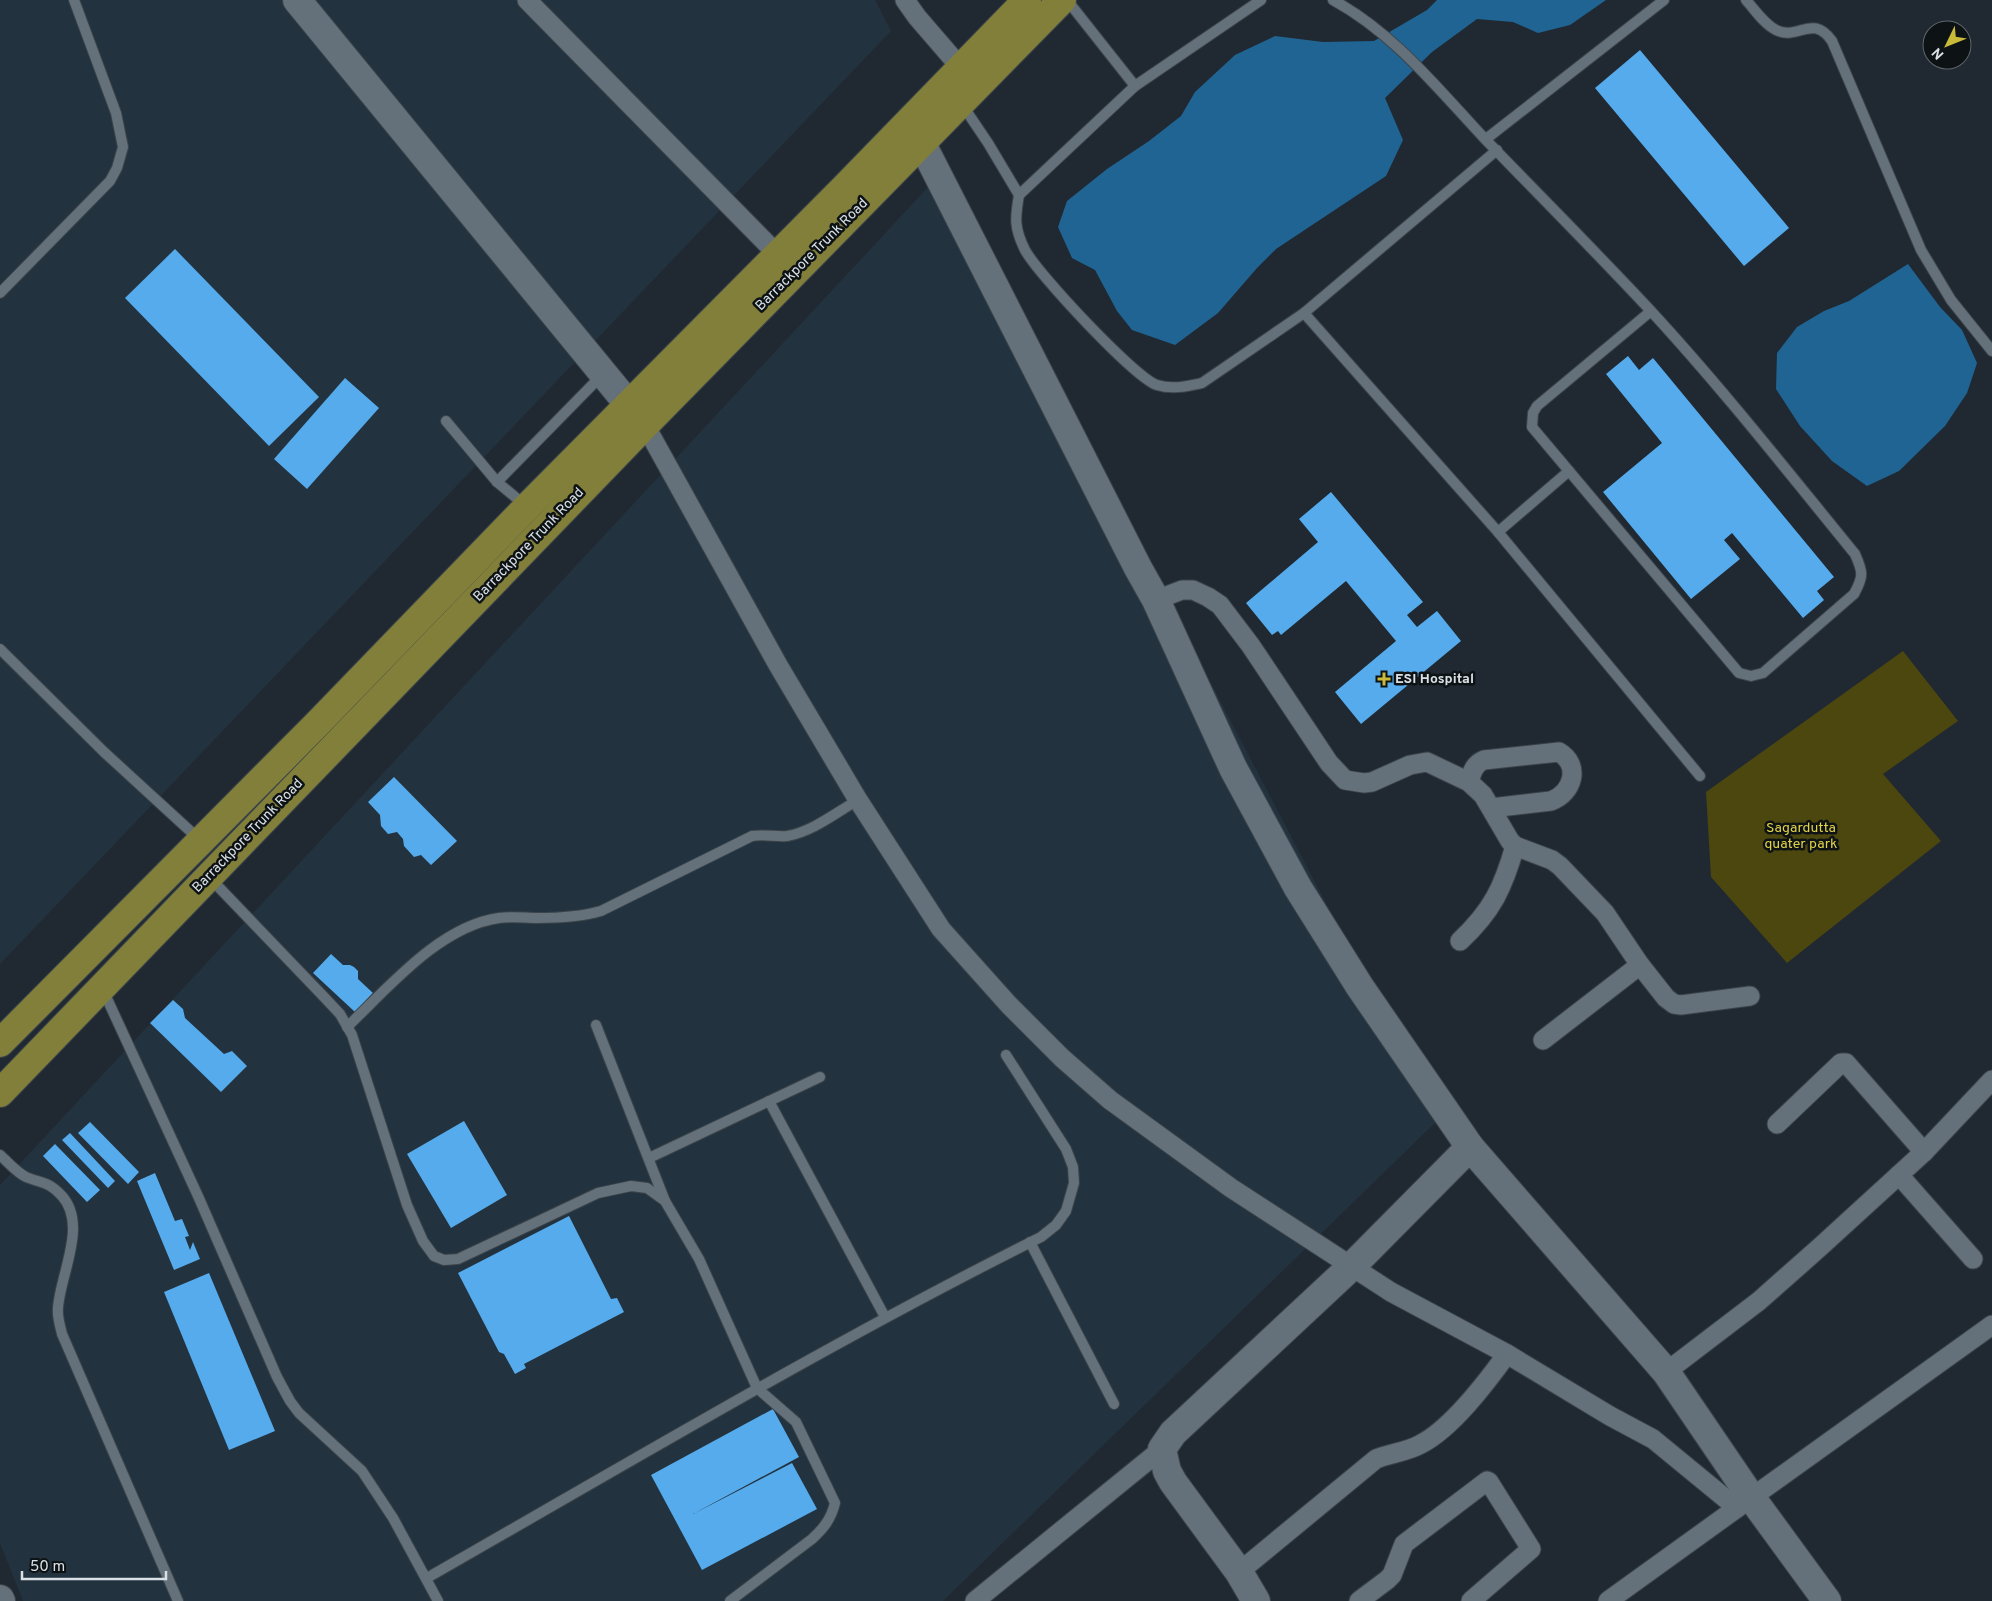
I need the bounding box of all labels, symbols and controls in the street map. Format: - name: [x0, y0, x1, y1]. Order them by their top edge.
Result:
- north arrow: [1922, 20, 1972, 70]
- text: N: [1929, 43, 1948, 62]
- street label: Barrackpore Trunk Road: [752, 195, 872, 315]
- street label: Barrackpore Trunk Road: [470, 484, 588, 606]
- place label: ESI Hospital: [1395, 671, 1474, 688]
- marker: ESI Hospital: [1377, 672, 1391, 686]
- street label: Barrackpore Trunk Road: [189, 775, 307, 897]
- park label: Sagardutta quater park: [1764, 820, 1838, 853]
- scale bar: [22, 1548, 166, 1580]
- text: 50 m: [30, 1558, 65, 1577]

